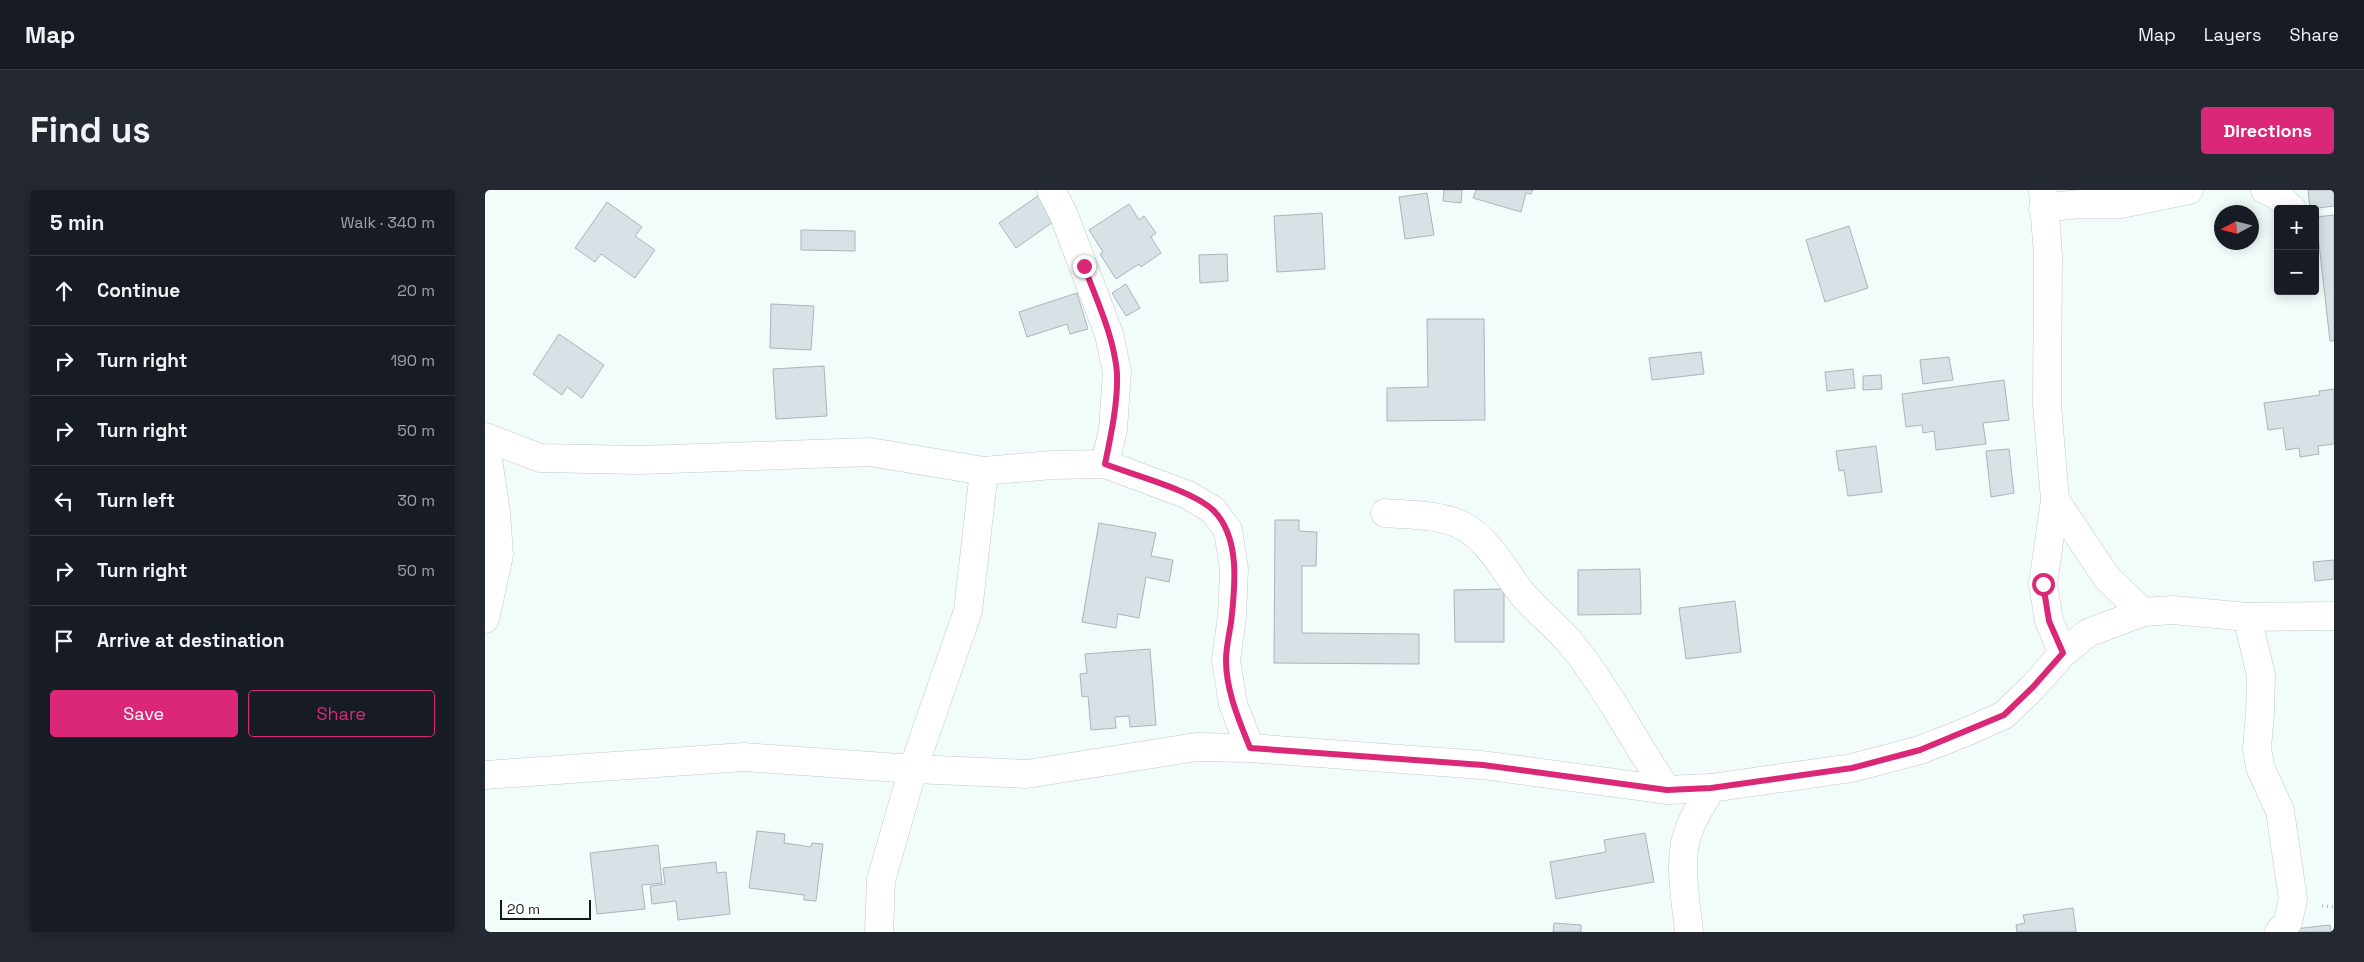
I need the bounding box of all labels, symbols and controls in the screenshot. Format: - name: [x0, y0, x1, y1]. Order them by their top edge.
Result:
- text: Map: [25, 19, 75, 50]
- text: Map: [2138, 23, 2176, 46]
- text: Layers: [2204, 23, 2261, 46]
- text: Share: [2289, 23, 2339, 46]
- button: Directions: [2201, 107, 2334, 154]
- text: Find us: [30, 108, 151, 152]
- north arrow: [2214, 205, 2259, 250]
- map controls: [2274, 205, 2319, 295]
- button: +: [2274, 205, 2319, 250]
- text: 5 min: [50, 209, 104, 236]
- text: Walk · 340 m: [340, 212, 435, 233]
- button: −: [2274, 250, 2319, 295]
- route end: [1073, 255, 1096, 278]
- icon: ahead: [50, 277, 78, 305]
- text: Continue: [97, 278, 180, 303]
- text: 20 m: [397, 280, 435, 301]
- icon: right: [50, 347, 78, 375]
- text: Turn right: [97, 348, 187, 373]
- text: 190 m: [390, 350, 435, 371]
- icon: right: [50, 417, 78, 445]
- text: Turn right: [97, 418, 187, 443]
- text: 50 m: [397, 420, 435, 441]
- icon: left: [50, 487, 78, 515]
- text: Turn left: [97, 488, 175, 513]
- text: 30 m: [397, 490, 435, 511]
- icon: right: [50, 557, 78, 585]
- text: Turn right: [97, 558, 187, 583]
- text: 50 m: [397, 560, 435, 581]
- route start: [2032, 573, 2055, 596]
- icon: arrive: [50, 627, 78, 655]
- text: Arrive at destination: [97, 628, 285, 653]
- button: Save: [50, 690, 238, 737]
- button: Share: [248, 690, 435, 737]
- scale bar: [500, 897, 591, 920]
- text: 20 m: [507, 900, 540, 918]

